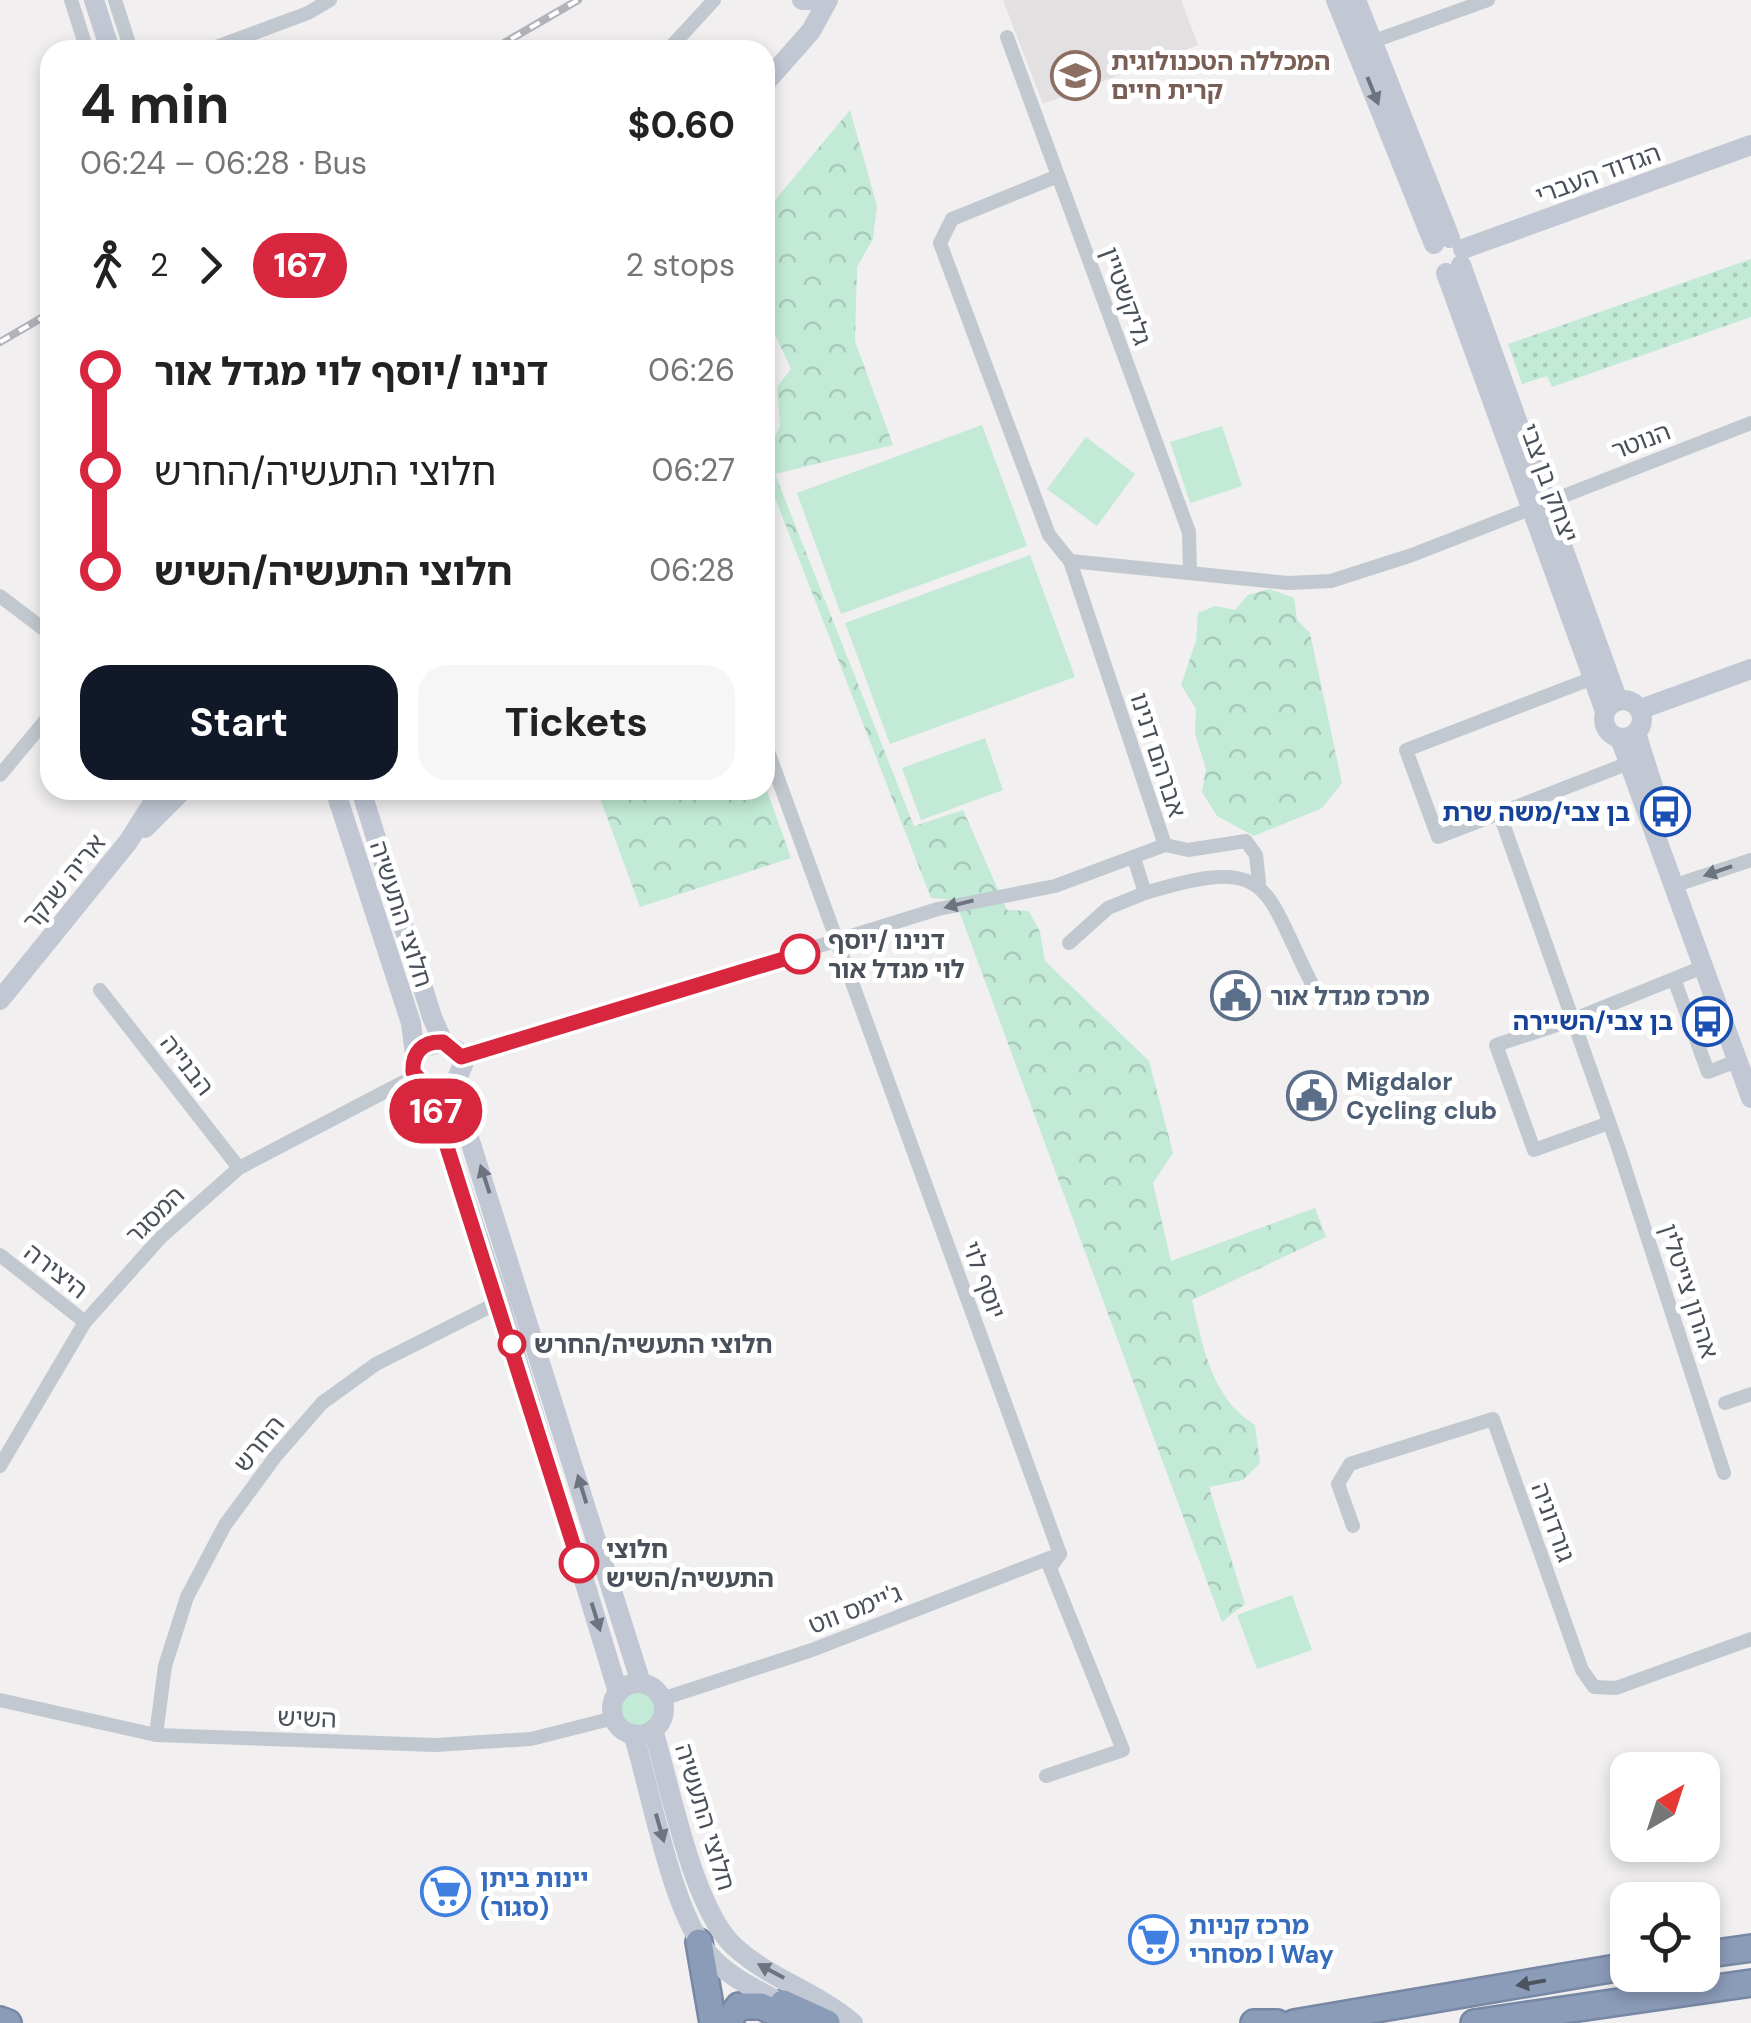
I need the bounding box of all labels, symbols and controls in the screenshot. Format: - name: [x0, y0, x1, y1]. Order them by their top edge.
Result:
- place label: המכללה הטכנולוגית קרית חיים: [1111, 45, 1330, 107]
- school or university icon: המכללה הטכנולוגית קרית חיים: [1050, 49, 1102, 101]
- text: 4 min: [80, 68, 229, 140]
- one-way arrow: [1365, 76, 1381, 106]
- text: $0.60: [628, 100, 735, 150]
- street label: הגדוד העברי: [1531, 136, 1665, 212]
- text: 06:24 – 06:28 · Bus: [80, 142, 367, 184]
- icon: walk: [80, 238, 135, 293]
- icon: forward: [183, 238, 238, 293]
- text: 167: [273, 242, 327, 288]
- street label: גליקשטיין: [1093, 242, 1159, 350]
- text: 2: [150, 244, 168, 286]
- text: 2 stops: [626, 244, 735, 286]
- text: דנינו /יוסף לוי מגדל אור: [154, 347, 548, 397]
- text: 06:26: [648, 349, 735, 391]
- street label: הנוטר: [1607, 415, 1675, 467]
- street label: יצחק בן צבי: [1512, 419, 1586, 547]
- text: חלוצי התעשיה/החרש: [154, 447, 497, 497]
- text: 06:27: [652, 449, 735, 491]
- text: חלוצי התעשיה/השיש: [154, 547, 513, 597]
- text: 06:28: [649, 549, 735, 591]
- button: Start: [80, 665, 398, 780]
- button: Tickets: [418, 665, 735, 780]
- street label: אברהם דנינו: [1122, 689, 1194, 821]
- bus stop icon: בן צבי/משה שרת: [1639, 786, 1691, 838]
- place label: בן צבי/משה שרת: [1442, 796, 1630, 829]
- street label: אריה שנקר: [15, 827, 113, 937]
- street label: חלוצי התעשיה: [362, 837, 440, 991]
- one-way arrow: [1703, 864, 1733, 879]
- one-way arrow: [943, 897, 974, 913]
- place label: דנינו /יוסף לוי מגדל אור: [828, 924, 965, 986]
- marker: דנינו /יוסף לוי מגדל אור: [781, 935, 819, 973]
- public building icon: מרכז מגדל אור: [1209, 970, 1261, 1022]
- place label: מרכז מגדל אור: [1270, 980, 1430, 1013]
- bus stop icon: בן צבי/השיירה: [1682, 995, 1734, 1047]
- place label: בן צבי/השיירה: [1513, 1005, 1673, 1038]
- street label: הבנייה: [153, 1028, 221, 1102]
- place label: Migdalor Cycling club: [1346, 1065, 1497, 1127]
- public building icon: Migdalor Cycling club: [1285, 1069, 1337, 1121]
- line badge: 167: [378, 1078, 494, 1144]
- text: 167: [409, 1088, 463, 1134]
- one-way arrow: [476, 1164, 491, 1194]
- street label: המסגר: [118, 1179, 192, 1251]
- street label: אהרון צייטלין: [1652, 1220, 1726, 1362]
- street label: היצירה: [17, 1236, 95, 1306]
- street label: יוסף לוי: [955, 1237, 1013, 1323]
- place label: חלוצי התעשיה/החרש: [534, 1328, 773, 1361]
- marker: חלוצי התעשיה/החרש: [499, 1331, 525, 1357]
- street label: החרש: [226, 1409, 292, 1479]
- one-way arrow: [573, 1474, 588, 1504]
- street label: גורדוניה: [1523, 1478, 1583, 1566]
- place label: חלוצי התעשיה/השיש: [606, 1533, 774, 1595]
- marker: חלוצי התעשיה/השיש: [560, 1544, 598, 1582]
- street label: ג'יימס ווט: [804, 1576, 906, 1642]
- one-way arrow: [589, 1602, 604, 1632]
- street label: השיש: [277, 1700, 337, 1736]
- street label: חלוצי התעשיה: [667, 1740, 743, 1894]
- north arrow: [1610, 1752, 1720, 1862]
- map controls: [1610, 1752, 1720, 1992]
- one-way arrow: [653, 1813, 668, 1844]
- place label: יינות ביתן (סגור): [480, 1862, 589, 1924]
- supermarket icon: יינות ביתן (סגור): [419, 1866, 471, 1918]
- button: locate: [1610, 1882, 1720, 1992]
- place label: מרכז קניות מסחרי I Way: [1189, 1909, 1334, 1971]
- supermarket icon: מרכז קניות מסחרי I Way: [1128, 1913, 1180, 1965]
- one-way arrow: [757, 1963, 785, 1980]
- one-way arrow: [1515, 1976, 1547, 1991]

